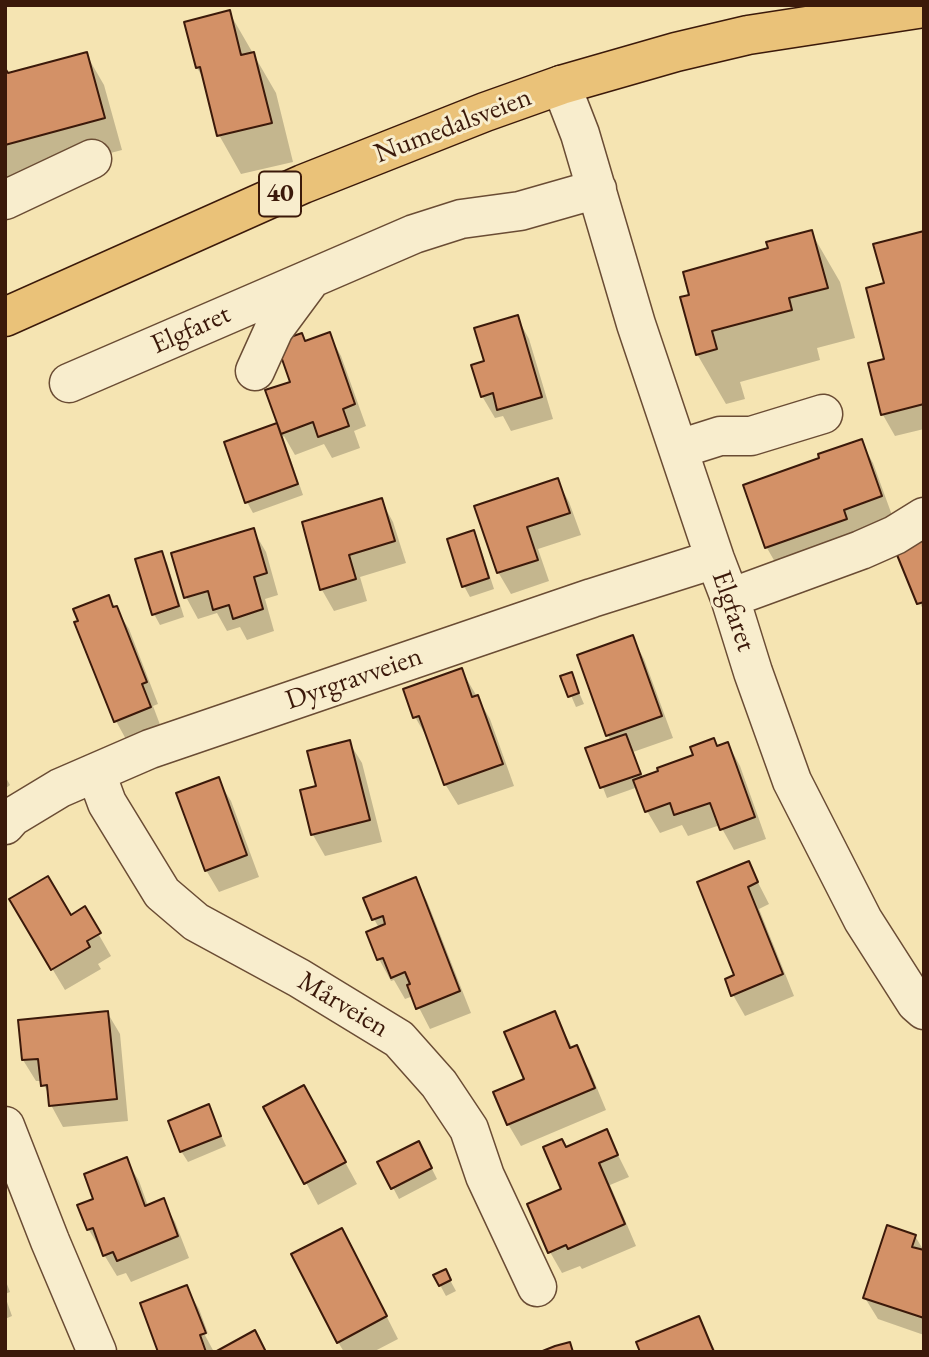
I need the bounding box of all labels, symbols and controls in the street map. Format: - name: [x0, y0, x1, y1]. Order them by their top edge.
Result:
- street label: Numedalsveien: [370, 81, 536, 171]
- road number: 40: [259, 172, 301, 216]
- street label: Elgfaret: [146, 298, 236, 362]
- street label: Elgfaret: [704, 566, 762, 656]
- street label: Dyrgravveien: [281, 640, 427, 718]
- street label: Mårveien: [291, 965, 395, 1045]

